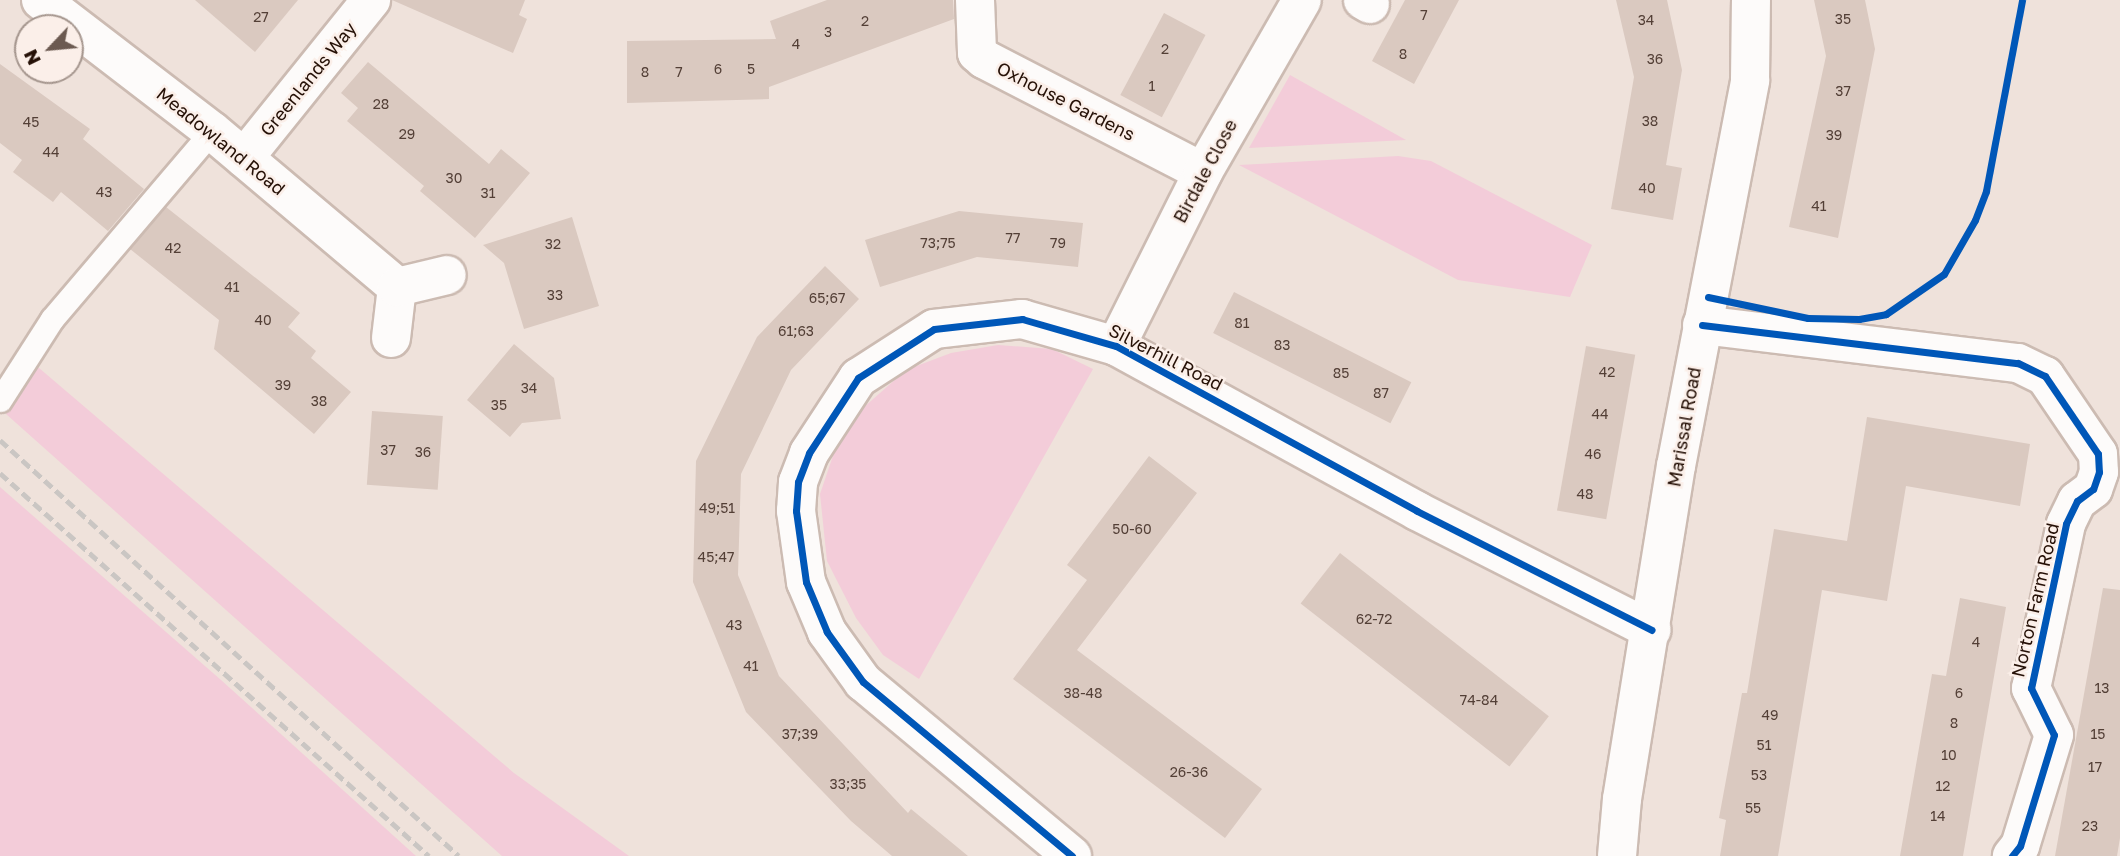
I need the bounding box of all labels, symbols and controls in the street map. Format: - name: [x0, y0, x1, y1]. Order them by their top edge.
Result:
- house number: 7: [1420, 7, 1428, 23]
- house number: 27: [253, 9, 269, 25]
- house number: 35: [1835, 11, 1851, 27]
- house number: 34: [1638, 12, 1654, 28]
- house number: 2: [861, 13, 869, 29]
- north arrow: [14, 14, 84, 84]
- street label: Greenlands Way: [256, 18, 360, 140]
- house number: 3: [824, 24, 832, 40]
- house number: 4: [792, 36, 800, 52]
- house number: 2: [1161, 41, 1169, 57]
- text: N: [18, 46, 45, 69]
- house number: 8: [1399, 46, 1407, 62]
- house number: 36: [1647, 51, 1663, 67]
- street label: Oxhouse Gardens: [993, 57, 1139, 145]
- house number: 6: [714, 61, 722, 77]
- house number: 5: [747, 61, 755, 77]
- house number: 8: [641, 64, 649, 80]
- house number: 7: [675, 64, 683, 80]
- house number: 1: [1149, 78, 1155, 94]
- street label: Meadowland Road: [152, 83, 290, 199]
- house number: 37: [1835, 83, 1851, 99]
- house number: 28: [373, 96, 389, 112]
- house number: 38: [1642, 113, 1658, 129]
- house number: 45: [23, 114, 39, 130]
- street label: Birdale Close: [1169, 116, 1241, 226]
- house number: 29: [399, 126, 415, 142]
- house number: 39: [1826, 127, 1842, 143]
- house number: 44: [42, 144, 60, 160]
- house number: 30: [446, 170, 462, 186]
- house number: 40: [1638, 180, 1656, 196]
- house number: 43: [96, 184, 112, 200]
- house number: 31: [481, 185, 495, 201]
- house number: 41: [1811, 198, 1827, 214]
- house number: 77: [1006, 230, 1020, 246]
- house number: 73;75: [920, 235, 956, 251]
- house number: 79: [1050, 235, 1066, 251]
- house number: 32: [545, 236, 561, 252]
- house number: 42: [165, 240, 181, 256]
- house number: 41: [224, 279, 240, 295]
- house number: 33: [547, 287, 563, 303]
- house number: 65;67: [809, 290, 845, 306]
- house number: 40: [254, 312, 272, 328]
- house number: 81: [1234, 315, 1250, 331]
- street label: Silverhill Road: [1105, 319, 1227, 395]
- house number: 61;63: [778, 323, 814, 339]
- house number: 83: [1274, 337, 1290, 353]
- house number: 42: [1599, 364, 1615, 380]
- house number: 85: [1333, 365, 1349, 381]
- street label: Marissal Road: [1663, 365, 1705, 489]
- house number: 39: [275, 377, 291, 393]
- house number: 34: [521, 380, 537, 396]
- house number: 87: [1373, 385, 1389, 401]
- house number: 38: [311, 393, 327, 409]
- house number: 35: [491, 397, 507, 413]
- house number: 44: [1591, 406, 1609, 422]
- house number: 37: [380, 442, 396, 458]
- house number: 36: [415, 444, 431, 460]
- house number: 46: [1584, 446, 1602, 462]
- house number: 48: [1576, 486, 1594, 502]
- house number: 49;51: [699, 500, 735, 516]
- house number: 50-60: [1112, 521, 1152, 537]
- street label: Norton Farm Road: [2007, 521, 2063, 679]
- house number: 45;47: [698, 549, 734, 565]
- house number: 62-72: [1356, 611, 1392, 627]
- house number: 43: [726, 617, 742, 633]
- house number: 4: [1972, 634, 1980, 650]
- house number: 41: [743, 658, 759, 674]
- house number: 13: [2095, 680, 2109, 696]
- house number: 38-48: [1063, 685, 1103, 701]
- house number: 6: [1955, 685, 1963, 701]
- house number: 74-84: [1460, 692, 1498, 708]
- house number: 49: [1761, 707, 1779, 723]
- house number: 8: [1950, 715, 1958, 731]
- house number: 37;39: [782, 726, 818, 742]
- house number: 15: [2091, 726, 2105, 742]
- house number: 51: [1757, 737, 1771, 753]
- house number: 10: [1941, 747, 1957, 763]
- house number: 17: [2088, 759, 2102, 775]
- house number: 26-36: [1170, 764, 1208, 780]
- house number: 53: [1751, 767, 1767, 783]
- house number: 33;35: [830, 776, 866, 792]
- house number: 12: [1936, 778, 1950, 794]
- house number: 55: [1745, 800, 1761, 816]
- house number: 14: [1930, 808, 1946, 824]
- house number: 23: [2082, 818, 2098, 834]

